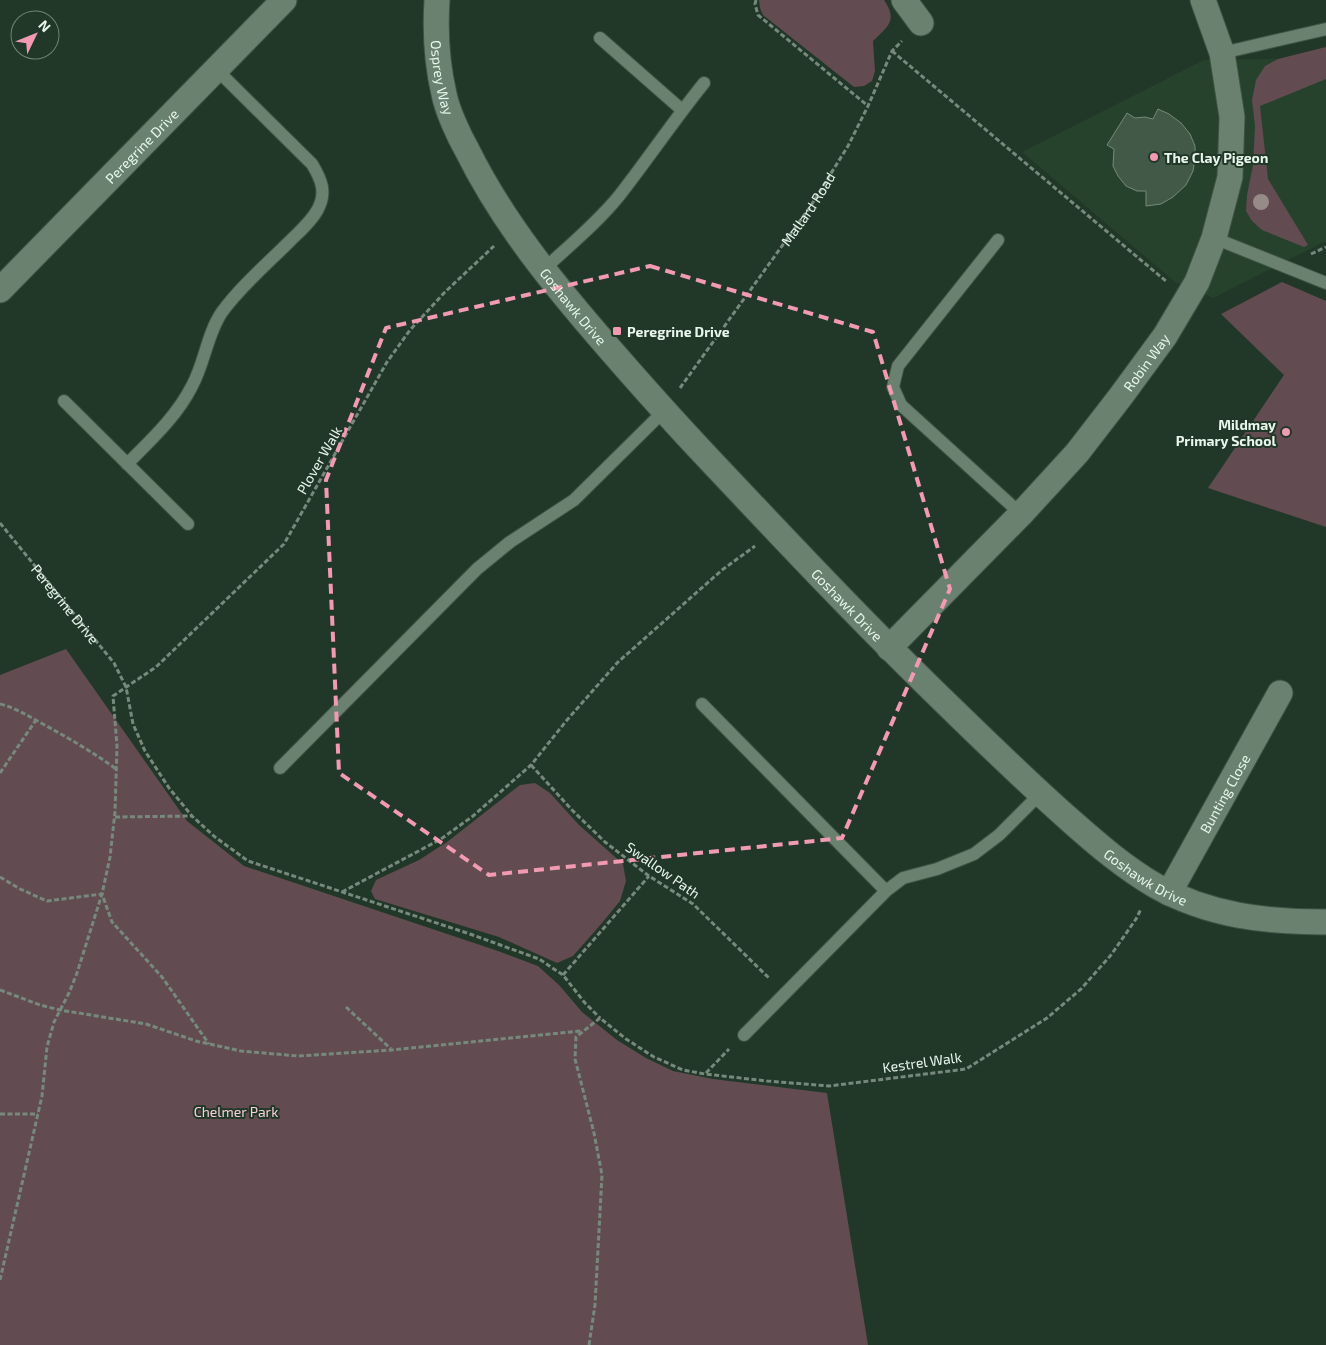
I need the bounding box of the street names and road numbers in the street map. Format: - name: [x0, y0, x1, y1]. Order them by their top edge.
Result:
- street label: Osprey Way: [428, 40, 458, 118]
- street label: Peregrine Drive: [101, 105, 182, 187]
- street label: Mallard Road: [777, 169, 838, 249]
- street label: Goshawk Drive: [537, 264, 611, 348]
- street label: Robin Way: [1119, 329, 1173, 394]
- street label: Plover Walk: [293, 423, 345, 497]
- street label: Peregrine Drive: [28, 560, 103, 647]
- street label: Goshawk Drive: [808, 565, 887, 644]
- street label: Bunting Close: [1196, 751, 1253, 836]
- street label: Swallow Path: [623, 838, 703, 902]
- street label: Goshawk Drive: [1101, 845, 1190, 908]
- street label: Kestrel Walk: [881, 1048, 963, 1076]

